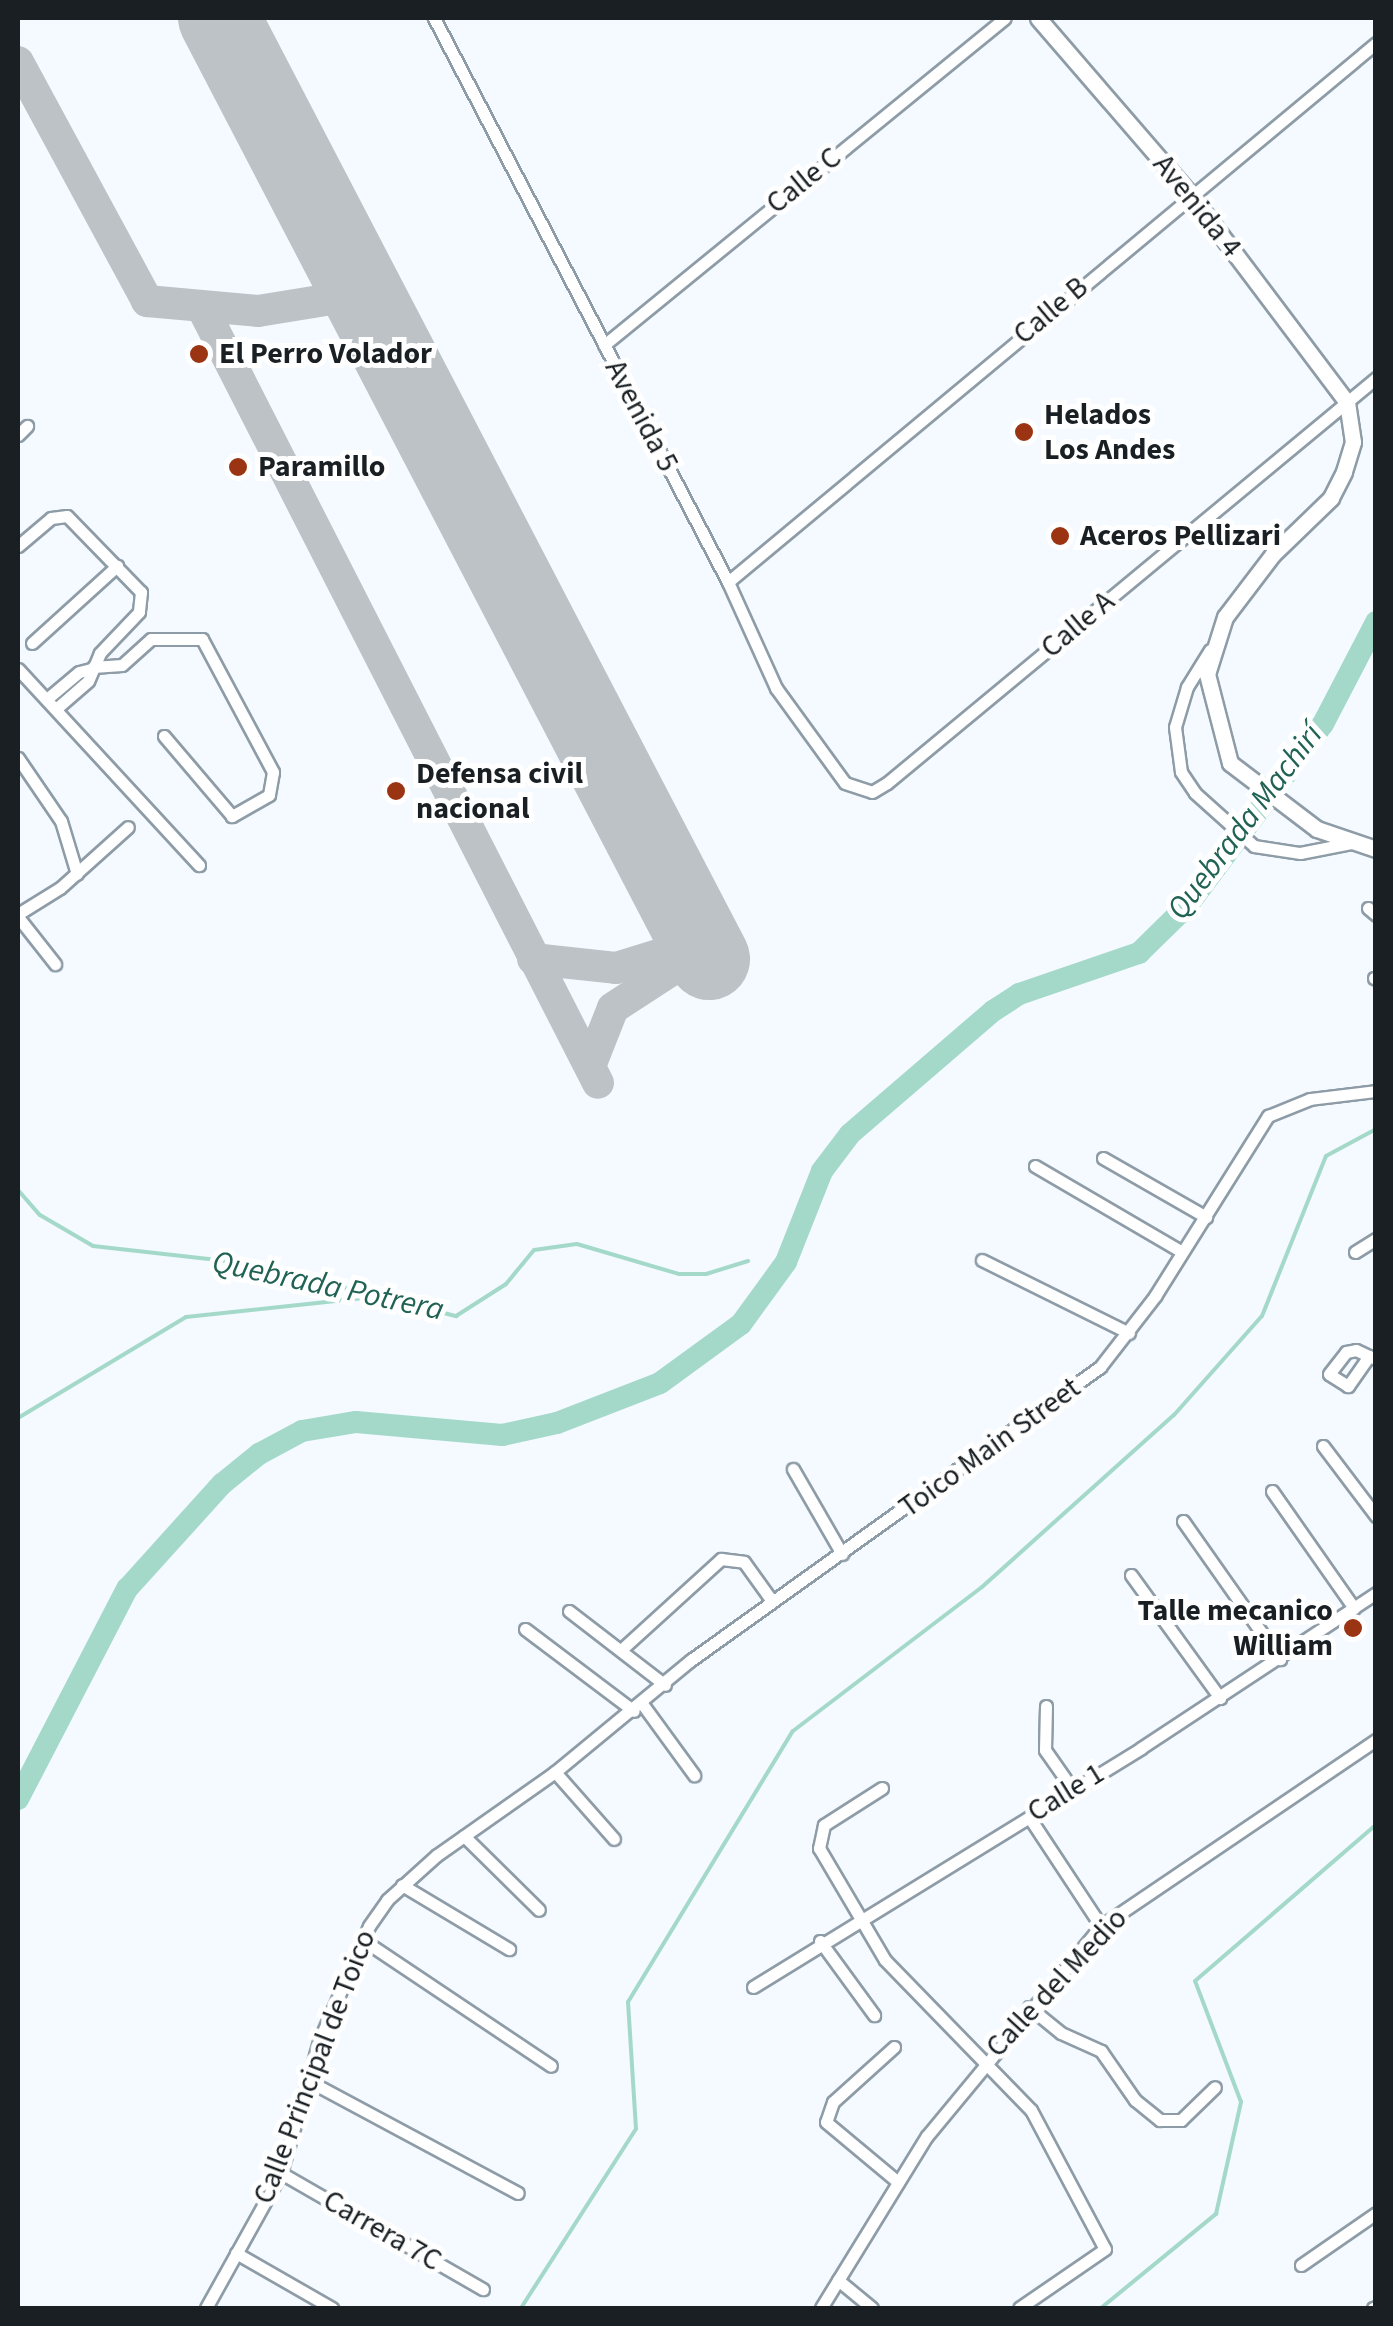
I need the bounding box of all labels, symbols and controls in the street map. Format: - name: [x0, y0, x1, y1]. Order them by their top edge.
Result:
- street label: Calle C: [759, 140, 849, 222]
- street label: Avenida 4: [1145, 148, 1249, 264]
- street label: Calle B: [1006, 270, 1096, 352]
- place label: El Perro Volador: [219, 336, 432, 372]
- marker: El Perro Volador: [188, 343, 210, 365]
- street label: Avenida 5: [597, 354, 685, 478]
- place label: Helados Los Andes: [1044, 397, 1175, 468]
- marker: Helados Los Andes: [1013, 421, 1035, 443]
- place label: Paramillo: [258, 449, 385, 485]
- marker: Paramillo: [227, 456, 249, 478]
- place label: Aceros Pellizari: [1080, 518, 1281, 554]
- marker: Aceros Pellizari: [1049, 525, 1071, 547]
- street label: Calle A: [1034, 584, 1122, 666]
- water label: Quebrada Machirí: [1159, 717, 1331, 927]
- place label: Defensa civil nacional: [416, 756, 583, 826]
- marker: Defensa civil nacional: [385, 780, 407, 802]
- water label: Quebrada Potrera: [209, 1243, 447, 1329]
- street label: Toico Main Street: [892, 1370, 1088, 1526]
- place label: Talle mecanico William: [1138, 1593, 1333, 1664]
- marker: Talle mecanico William: [1342, 1617, 1364, 1639]
- street label: Calle 1: [1021, 1756, 1111, 1830]
- street label: Calle del Medio: [979, 1901, 1135, 2065]
- street label: Calle Principal de Toico: [246, 1925, 384, 2209]
- street label: Carrera 7C: [316, 2183, 448, 2279]

